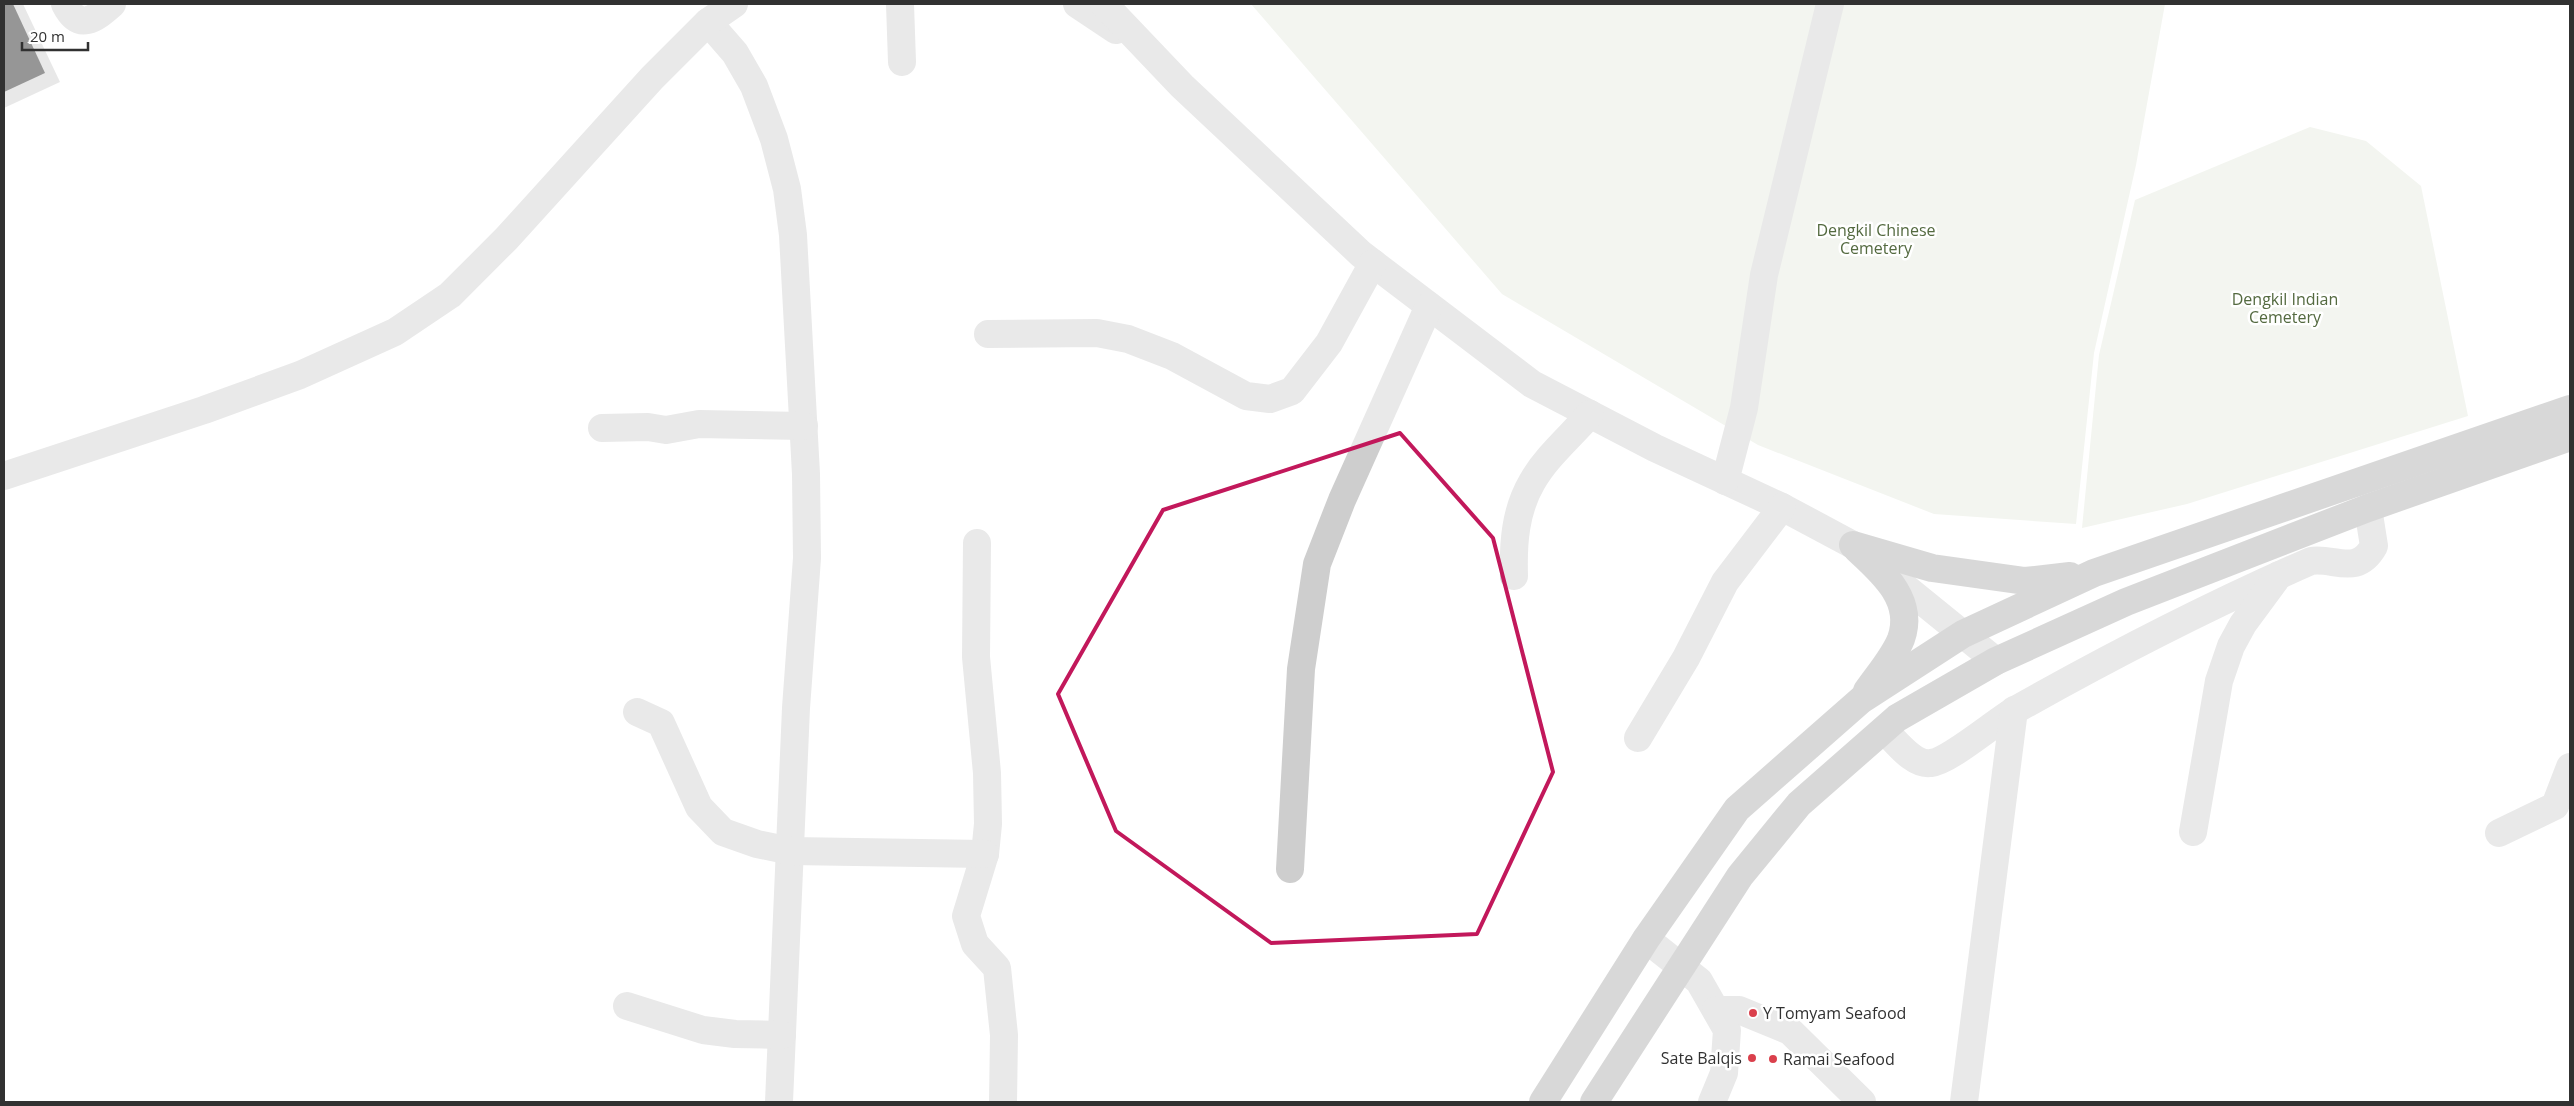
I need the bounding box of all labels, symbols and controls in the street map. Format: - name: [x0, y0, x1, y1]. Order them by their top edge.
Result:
- scale bar: [22, 20, 89, 52]
- text: 20 m: [30, 26, 65, 46]
- park label: Dengkil Chinese Cemetery: [1816, 219, 1936, 259]
- park label: Dengkil Indian Cemetery: [2232, 288, 2338, 328]
- place label: Y Tomyam Seafood: [1763, 1002, 1906, 1024]
- marker: Y Tomyam Seafood: [1747, 1007, 1759, 1019]
- place label: Sate Balqis: [1661, 1047, 1742, 1069]
- place label: Ramai Seafood: [1783, 1048, 1895, 1070]
- marker: Sate Balqis: [1746, 1052, 1758, 1064]
- marker: Ramai Seafood: [1767, 1053, 1779, 1065]

